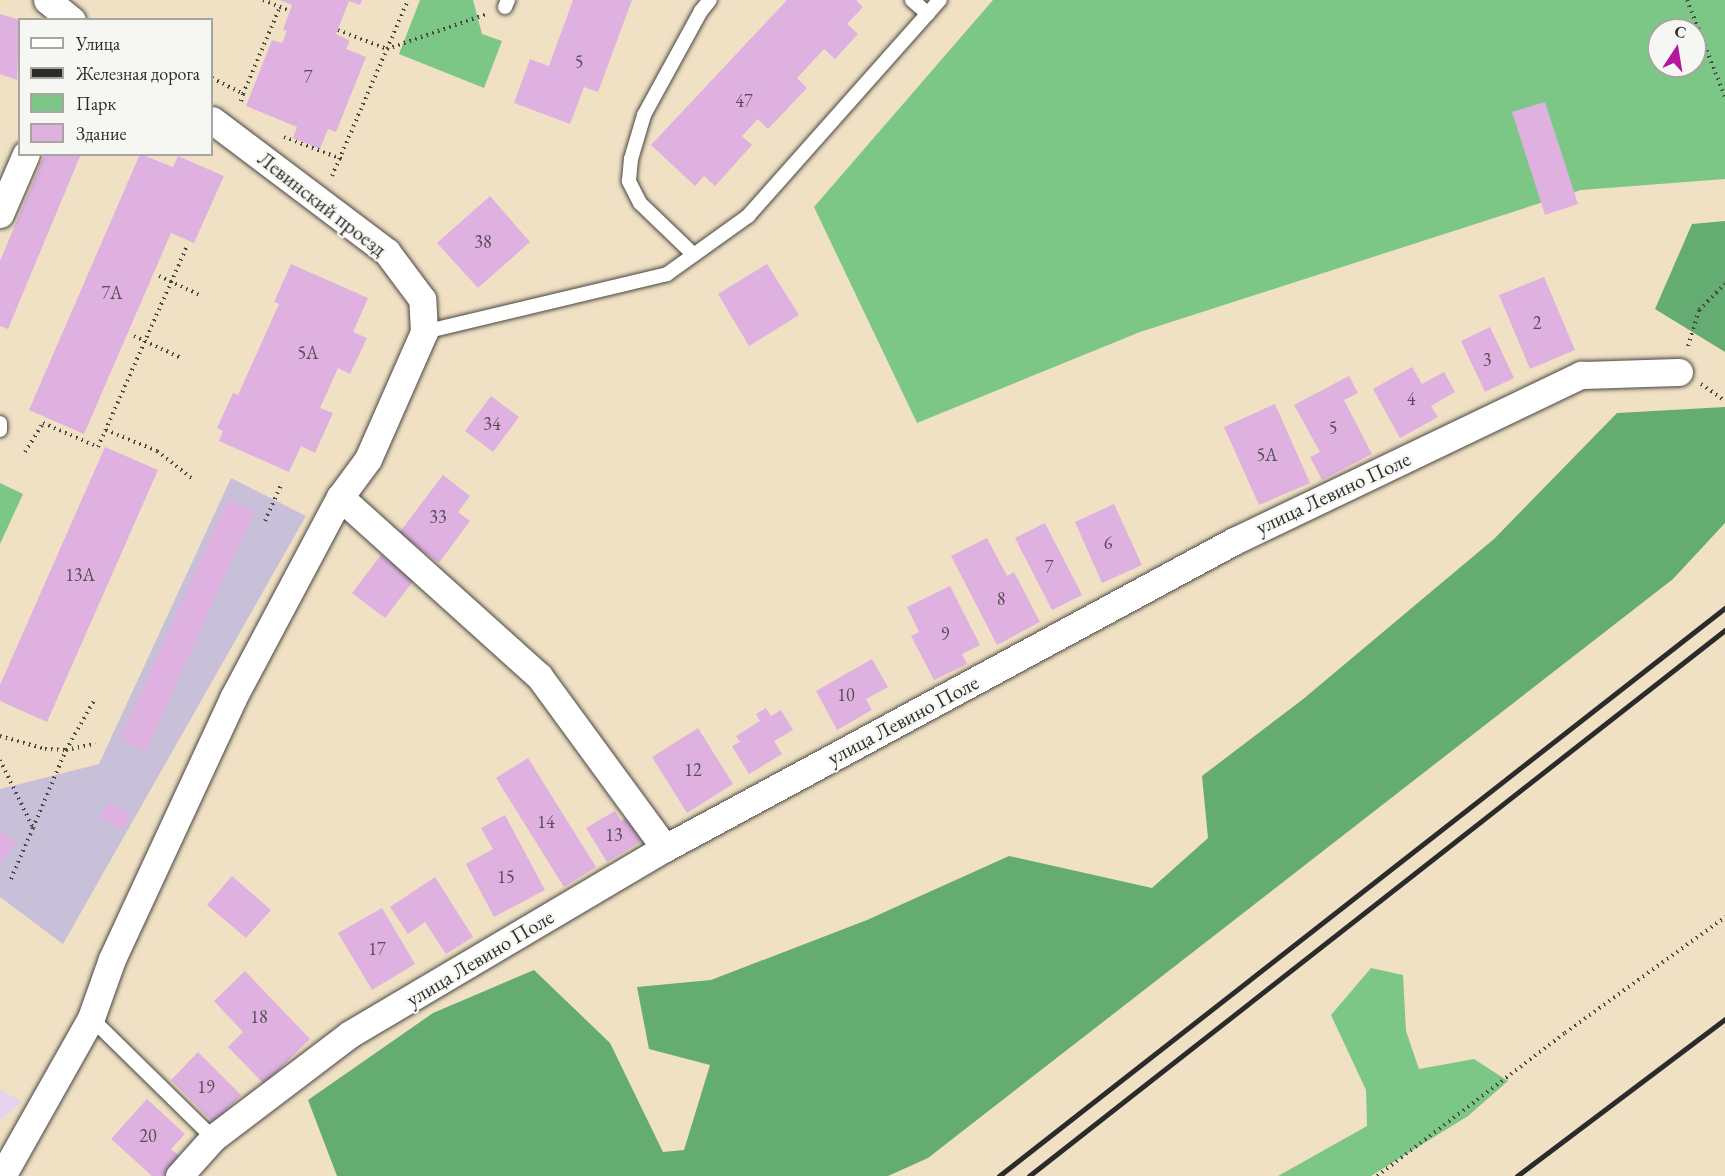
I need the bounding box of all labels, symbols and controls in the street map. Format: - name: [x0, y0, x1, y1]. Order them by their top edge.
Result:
- legend: [18, 18, 213, 156]
- north arrow: [1647, 18, 1707, 78]
- text: С: [1673, 20, 1688, 43]
- text: Улица: [76, 32, 120, 55]
- house number: 5: [575, 51, 583, 73]
- text: Железная дорога: [76, 62, 200, 85]
- house number: 7: [304, 66, 312, 88]
- house number: 47: [735, 90, 753, 112]
- text: Парк: [76, 92, 116, 115]
- text: Здание: [76, 122, 126, 145]
- street label: Левинский проезд: [253, 146, 391, 262]
- house number: 38: [474, 231, 492, 253]
- house number: 7А: [101, 282, 123, 304]
- house number: 2: [1533, 312, 1541, 334]
- house number: 5А: [297, 342, 319, 364]
- house number: 3: [1483, 349, 1491, 371]
- house number: 4: [1407, 388, 1415, 410]
- house number: 34: [483, 413, 501, 435]
- house number: 5: [1329, 417, 1337, 439]
- house number: 5А: [1256, 444, 1278, 466]
- street label: улица Левино Поле: [1252, 446, 1414, 540]
- house number: 33: [429, 506, 447, 528]
- house number: 6: [1104, 532, 1112, 554]
- house number: 7: [1045, 556, 1053, 578]
- house number: 13А: [65, 564, 95, 586]
- house number: 8: [997, 588, 1005, 610]
- house number: 9: [941, 623, 949, 645]
- street label: улица Левино Поле: [823, 670, 983, 770]
- house number: 10: [837, 684, 855, 706]
- house number: 12: [684, 759, 702, 781]
- house number: 14: [537, 811, 555, 833]
- house number: 13: [605, 824, 623, 846]
- house number: 15: [497, 866, 515, 888]
- street label: улица Левино Поле: [402, 904, 558, 1012]
- house number: 17: [368, 938, 386, 960]
- house number: 18: [250, 1006, 268, 1028]
- house number: 19: [197, 1076, 215, 1098]
- house number: 20: [139, 1125, 157, 1147]

